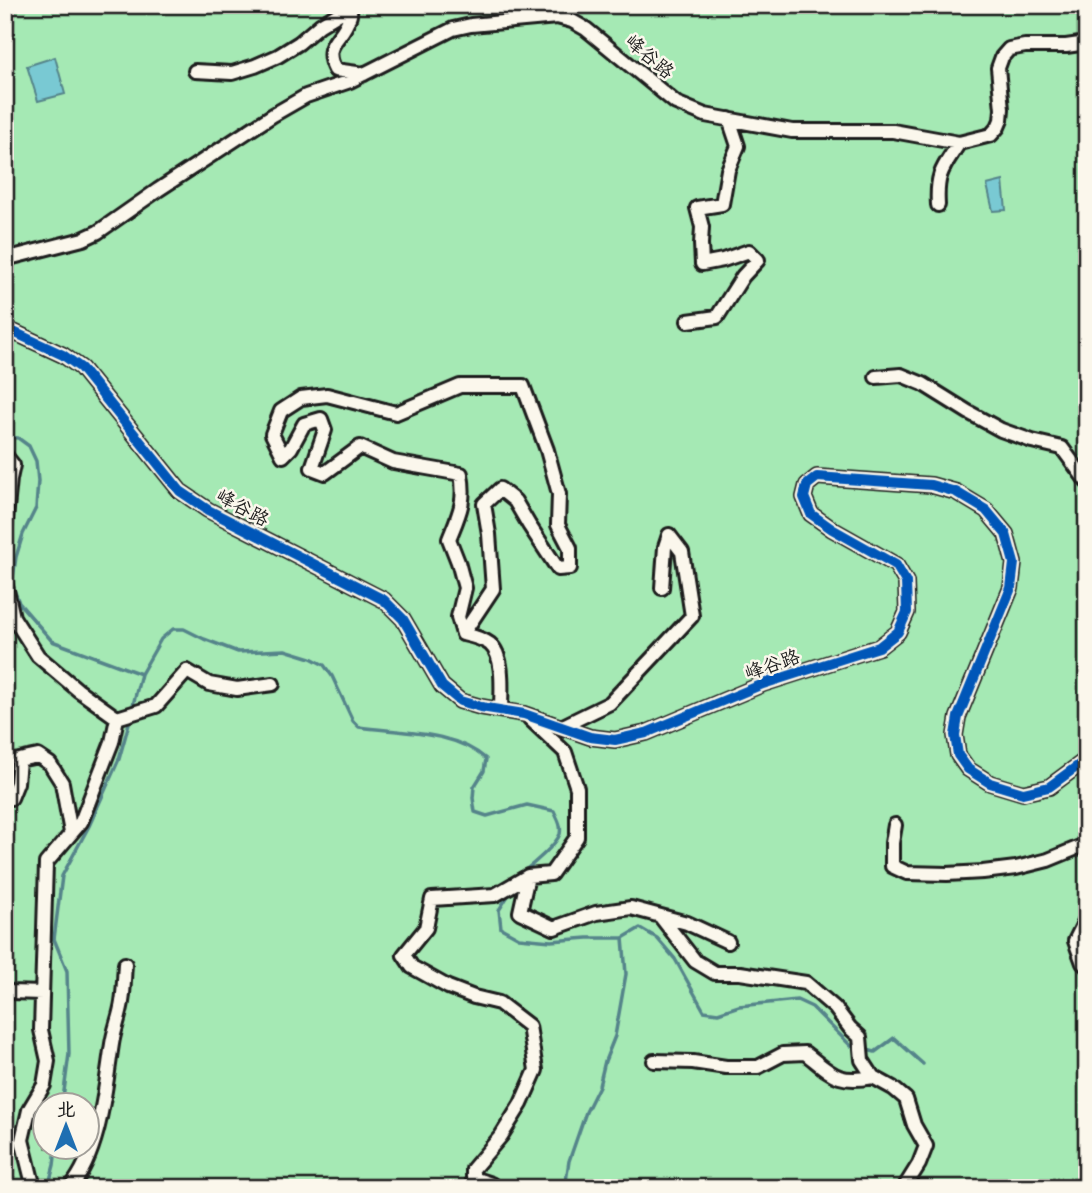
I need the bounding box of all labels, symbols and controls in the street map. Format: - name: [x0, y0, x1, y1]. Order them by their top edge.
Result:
- street label: 峰谷路: [620, 26, 681, 84]
- street label: 峰谷路: [212, 480, 275, 532]
- street label: 峰谷路: [740, 641, 803, 686]
- north arrow: [32, 1092, 102, 1162]
- text: 北: [56, 1094, 76, 1122]

